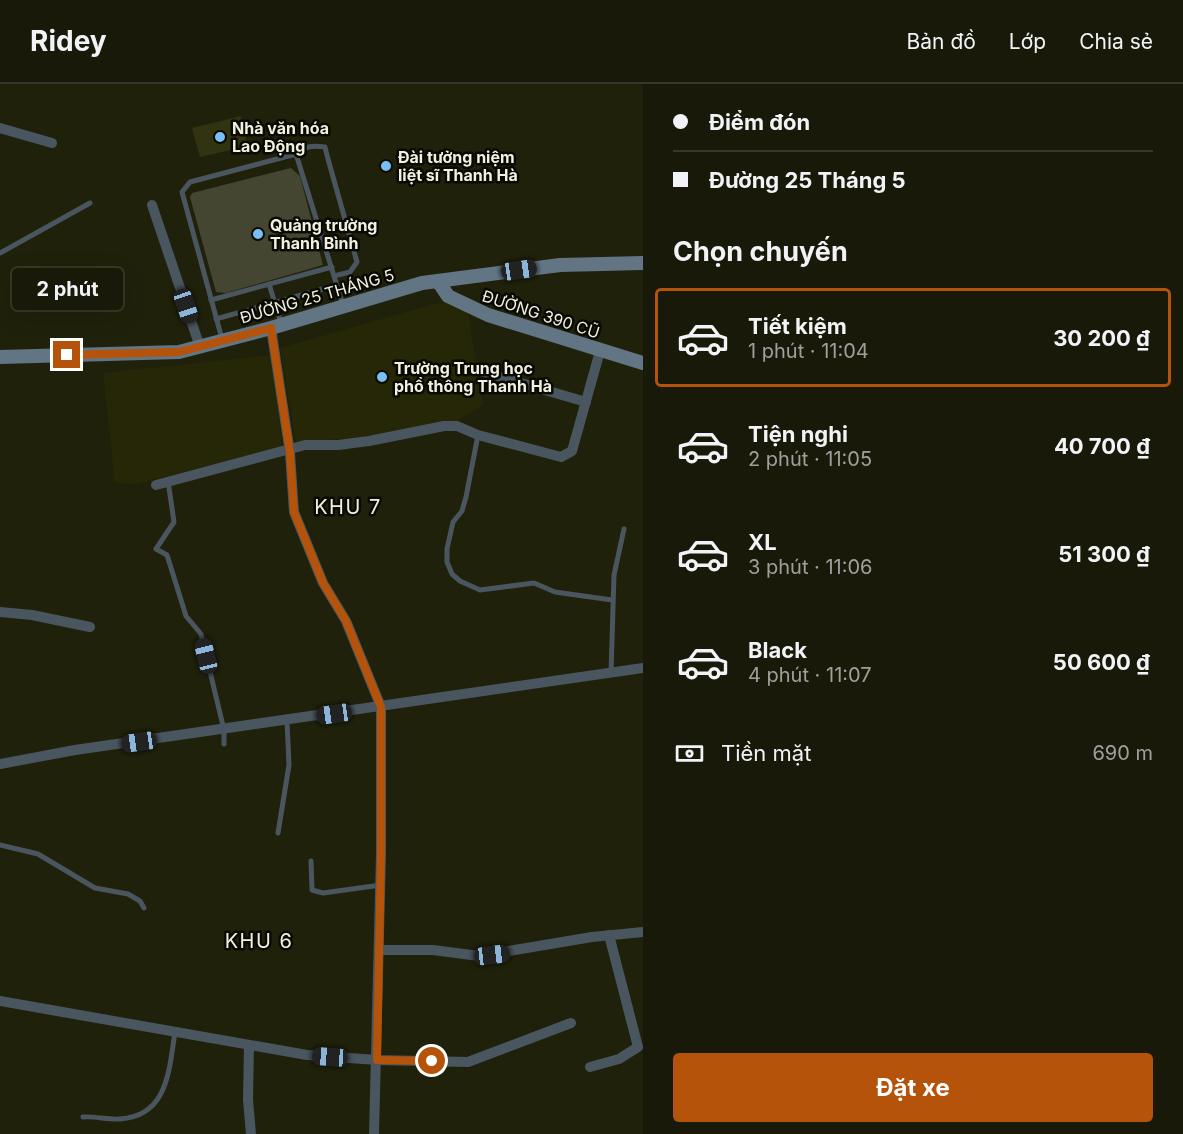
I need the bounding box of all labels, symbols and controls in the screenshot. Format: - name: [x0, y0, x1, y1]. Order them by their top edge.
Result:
- text: Ridey: [30, 24, 107, 58]
- text: Bản đồ: [907, 29, 976, 54]
- text: Lớp: [1009, 29, 1046, 54]
- text: Chia sẻ: [1079, 29, 1153, 54]
- text: Điểm đón: [709, 109, 810, 135]
- place label: Nhà văn hóa Lao Động: [232, 118, 329, 156]
- marker: Nhà văn hóa Lao Động: [213, 130, 227, 144]
- place label: Đài tưởng niệm liệt sĩ Thanh Hà: [398, 147, 518, 185]
- marker: Đài tưởng niệm liệt sĩ Thanh Hà: [379, 159, 393, 173]
- text: Đường 25 Tháng 5: [709, 167, 906, 193]
- place label: Quảng trường Thanh Bình: [270, 215, 377, 253]
- marker: Quảng trường Thanh Bình: [251, 227, 265, 241]
- text: Chọn chuyến: [673, 235, 848, 268]
- car: [500, 259, 538, 281]
- street label: ĐƯỜNG 25 THÁNG 5: [238, 264, 396, 328]
- callout: 2 phút: [11, 268, 122, 310]
- text: 2 phút: [36, 277, 99, 301]
- car: [172, 286, 200, 326]
- street label: ĐƯỜNG 390 CŨ: [480, 286, 602, 342]
- icon: car: [676, 311, 730, 365]
- text: Tiết kiệm: [748, 313, 847, 339]
- text: 30 200 ₫: [1053, 325, 1150, 351]
- text: 1 phút · 11:04: [748, 339, 869, 363]
- route end: [53, 341, 80, 368]
- place label: Trường Trung học phổ thông Thanh Hà: [394, 358, 552, 396]
- marker: Trường Trung học phổ thông Thanh Hà: [375, 370, 389, 384]
- icon: car: [676, 419, 730, 473]
- text: Tiện nghi: [748, 421, 848, 447]
- text: 40 700 ₫: [1054, 433, 1150, 459]
- text: 2 phút · 11:05: [748, 447, 872, 471]
- district label: KHU 7: [314, 495, 382, 519]
- icon: car: [676, 527, 730, 581]
- text: XL: [748, 529, 777, 555]
- text: 51 300 ₫: [1058, 541, 1150, 567]
- text: 3 phút · 11:06: [748, 555, 872, 579]
- icon: car: [676, 635, 730, 689]
- car: [193, 636, 219, 676]
- text: Black: [748, 637, 807, 663]
- text: 50 600 ₫: [1053, 649, 1150, 675]
- text: 4 phút · 11:07: [748, 663, 872, 687]
- car: [315, 703, 353, 725]
- car: [120, 731, 158, 753]
- icon: cash: [673, 737, 706, 770]
- text: Tiền mặt: [721, 740, 811, 766]
- text: 690 m: [1092, 741, 1153, 765]
- district label: KHU 6: [225, 929, 293, 953]
- car: [473, 944, 511, 966]
- car: [311, 1047, 349, 1067]
- route start: [418, 1047, 445, 1074]
- button: Đặt xe: [673, 1053, 1153, 1122]

